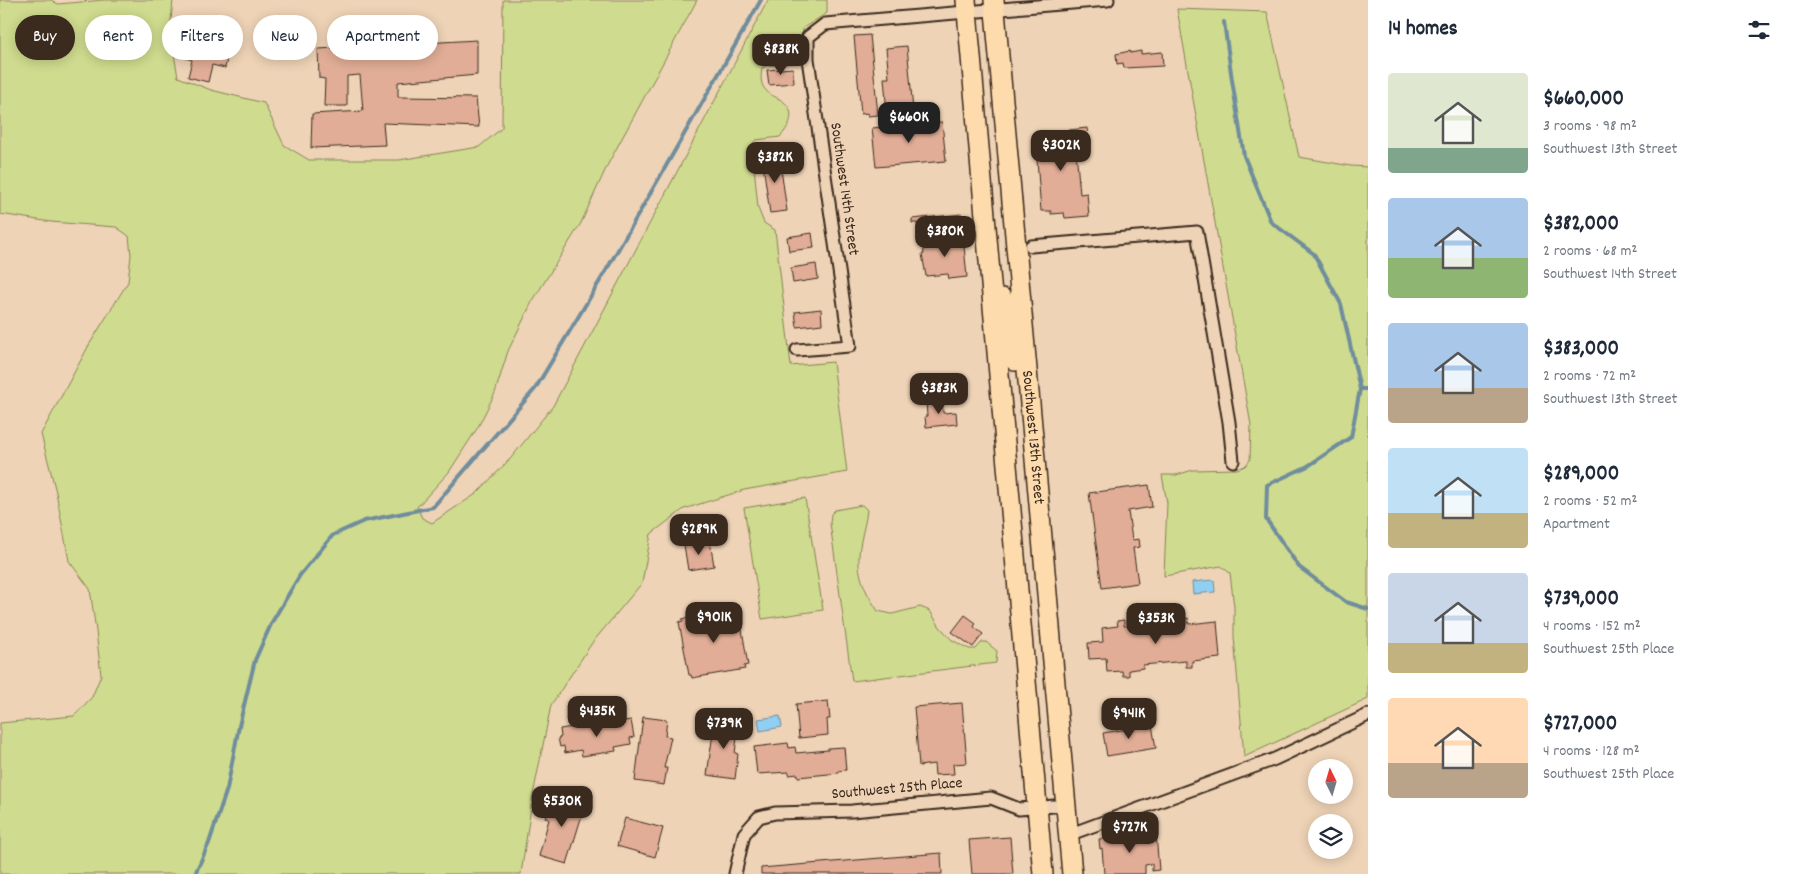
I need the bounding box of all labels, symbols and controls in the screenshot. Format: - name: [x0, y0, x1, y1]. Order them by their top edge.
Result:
- chip: Buy: [15, 15, 75, 60]
- chip: Rent: [85, 15, 152, 60]
- chip: Filters: [162, 15, 243, 60]
- chip: New: [253, 15, 317, 60]
- chip: Apartment: [327, 15, 438, 60]
- text: 14 homes: [1388, 15, 1458, 45]
- icon: filters: [1745, 16, 1773, 44]
- pin: $838K: [746, 34, 816, 76]
- text: $838K: [763, 38, 799, 61]
- text: $660,000: [1543, 85, 1624, 115]
- icon: home: [1428, 93, 1488, 153]
- pin: $660K: [874, 102, 944, 144]
- text: $660K: [889, 106, 929, 129]
- text: 3 rooms · 98 m²: [1543, 115, 1637, 138]
- street label: Southwest 14th Street: [823, 121, 865, 257]
- pin: $302K: [1026, 130, 1096, 172]
- text: $302K: [1042, 134, 1080, 157]
- text: Southwest 13th Street: [1543, 138, 1677, 161]
- pin: $382K: [740, 142, 810, 184]
- text: $382K: [757, 146, 793, 169]
- text: $382,000: [1543, 210, 1619, 240]
- pin: $380K: [910, 216, 980, 258]
- icon: home: [1428, 218, 1488, 278]
- text: $380K: [926, 220, 964, 243]
- text: 2 rooms · 68 m²: [1543, 240, 1637, 263]
- text: Southwest 14th Street: [1543, 263, 1677, 286]
- text: $383,000: [1543, 335, 1619, 365]
- icon: home: [1428, 343, 1488, 403]
- text: 2 rooms · 72 m²: [1543, 365, 1636, 388]
- street label: Southwest 13th Street: [1016, 369, 1050, 505]
- pin: $383K: [904, 372, 974, 415]
- text: $383K: [921, 377, 957, 400]
- text: Southwest 13th Street: [1543, 388, 1677, 411]
- text: $289,000: [1543, 460, 1619, 490]
- icon: home: [1428, 468, 1488, 528]
- text: 2 rooms · 52 m²: [1543, 490, 1637, 513]
- text: Apartment: [1543, 513, 1610, 536]
- pin: $289K: [664, 514, 734, 556]
- text: $289K: [681, 518, 717, 541]
- text: $739,000: [1543, 585, 1619, 615]
- icon: home: [1428, 593, 1488, 653]
- pin: $901K: [679, 602, 749, 644]
- pin: $353K: [1121, 602, 1191, 645]
- text: $901K: [696, 606, 732, 629]
- text: $353K: [1137, 607, 1175, 630]
- text: 4 rooms · 152 m²: [1543, 615, 1641, 638]
- text: Southwest 25th Place: [1543, 638, 1674, 661]
- pin: $435K: [562, 696, 632, 738]
- pin: $941K: [1094, 698, 1164, 740]
- text: $435K: [579, 700, 615, 723]
- text: $941K: [1113, 702, 1145, 725]
- pin: $739K: [689, 708, 759, 750]
- text: $727,000: [1543, 710, 1617, 740]
- text: $739K: [706, 712, 742, 735]
- icon: home: [1428, 718, 1488, 778]
- text: 4 rooms · 128 m²: [1543, 740, 1640, 763]
- north arrow: [1308, 759, 1352, 804]
- map controls: [1308, 759, 1353, 859]
- text: Southwest 25th Place: [1543, 763, 1674, 786]
- street label: Southwest 25th Place: [831, 772, 963, 806]
- pin: $530K: [527, 786, 597, 828]
- text: $530K: [543, 790, 581, 813]
- pin: $727K: [1095, 812, 1165, 854]
- button: layers: [1308, 814, 1353, 859]
- text: $727K: [1113, 816, 1147, 839]

